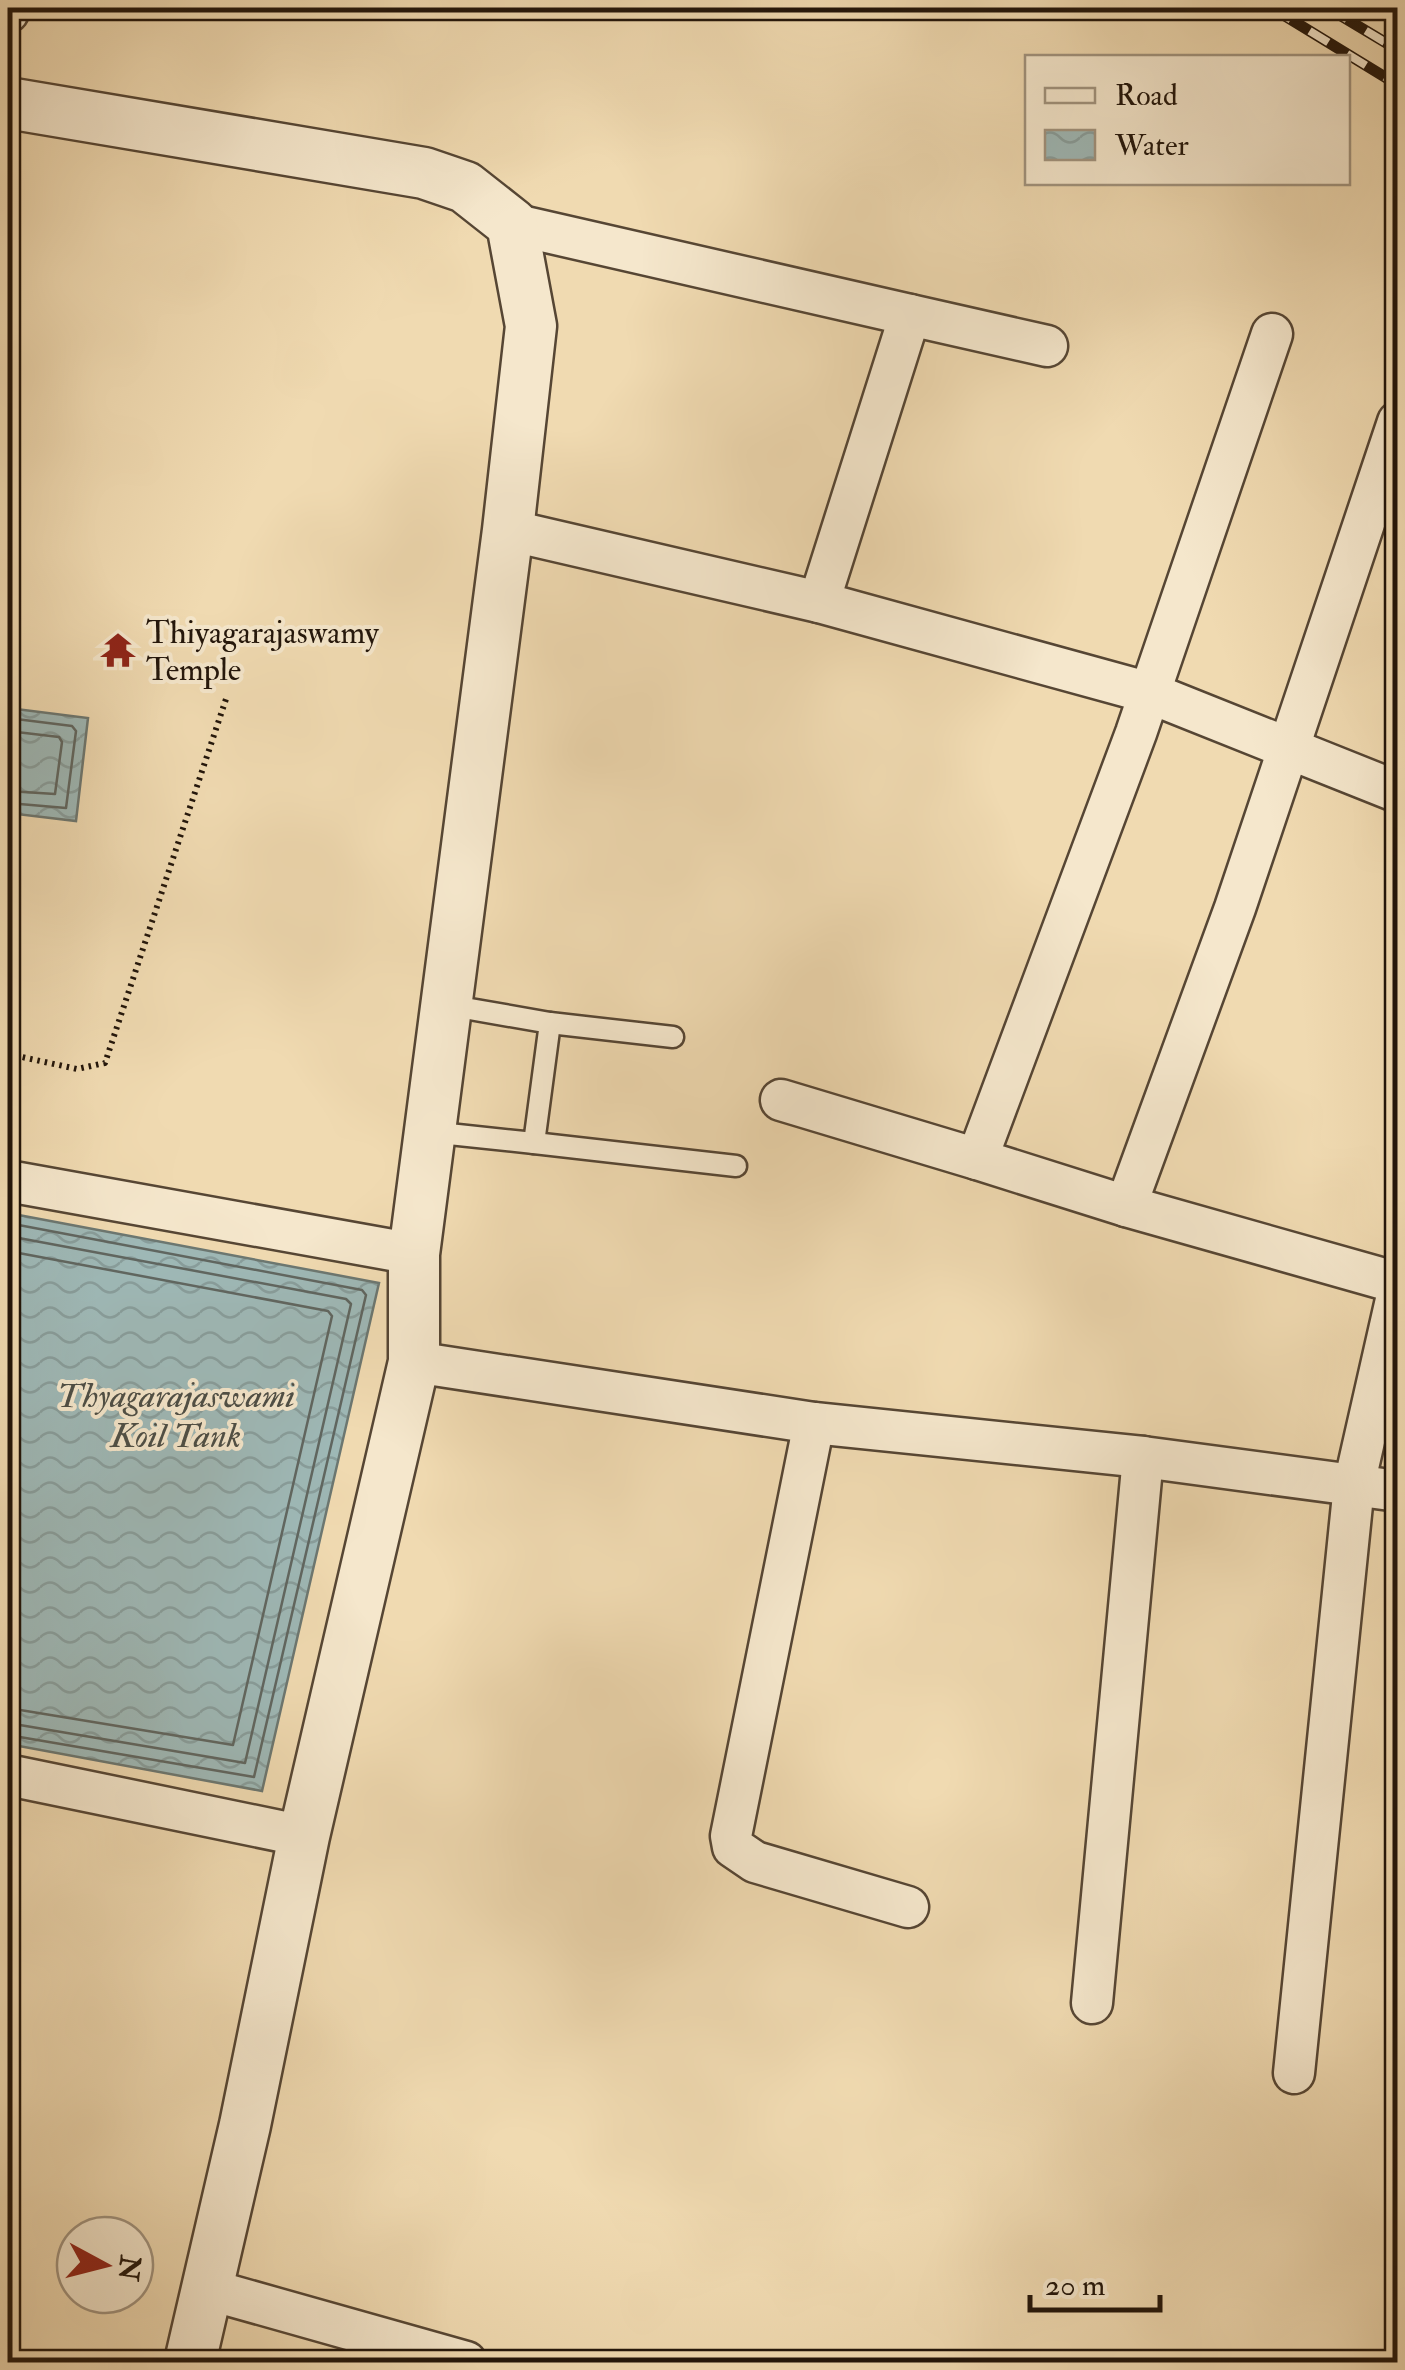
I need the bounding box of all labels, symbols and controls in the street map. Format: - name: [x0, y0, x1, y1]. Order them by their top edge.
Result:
- legend: [1025, 55, 1350, 185]
- text: Road: [1115, 77, 1178, 114]
- text: Water: [1114, 127, 1189, 164]
- place label: Thiyagarajaswamy Temple: [146, 613, 380, 690]
- temple icon: Thiyagarajaswamy Temple: [99, 631, 137, 669]
- water label: Thyagarajaswami Koil Tank: [57, 1374, 295, 1458]
- north arrow: [55, 2215, 155, 2315]
- scale bar: [1030, 2250, 1160, 2312]
- text: N: [109, 2252, 147, 2283]
- text: 20 m: [1045, 2267, 1105, 2304]

